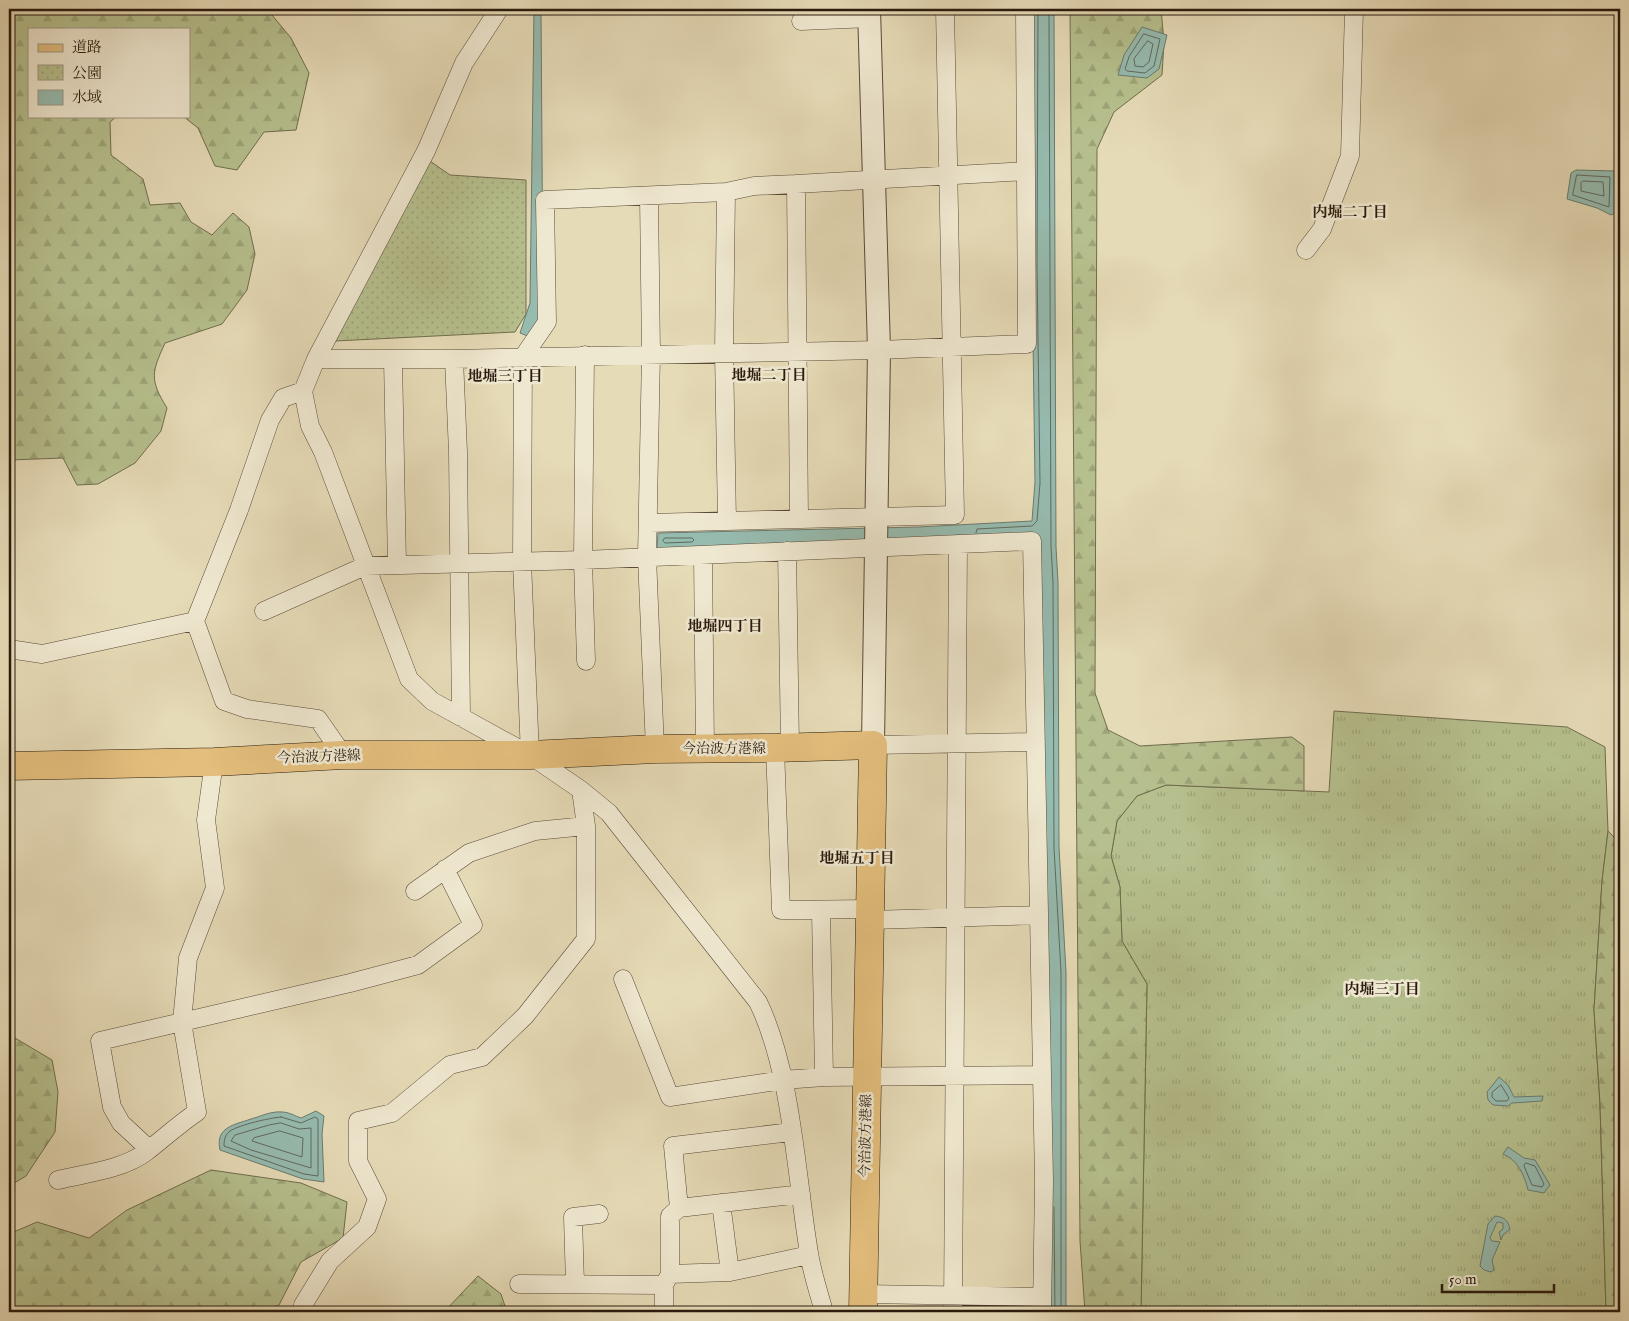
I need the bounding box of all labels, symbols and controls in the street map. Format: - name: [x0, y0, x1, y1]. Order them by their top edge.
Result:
- legend: [28, 28, 190, 118]
- text: 道路: [72, 38, 102, 57]
- text: 公園: [72, 64, 102, 83]
- text: 水域: [72, 88, 102, 107]
- district label: 内堀二丁目: [1312, 203, 1388, 222]
- district label: 地堀二丁目: [731, 366, 807, 385]
- district label: 地堀三丁目: [467, 367, 543, 386]
- district label: 地堀四丁目: [687, 617, 763, 636]
- street label: 今治波方港線: [682, 740, 766, 758]
- street label: 今治波方港線: [277, 747, 361, 767]
- district label: 地堀五丁目: [819, 849, 895, 868]
- district label: 内堀三丁目: [1344, 980, 1420, 999]
- street label: 今治波方港線: [856, 1094, 876, 1178]
- scale bar: [1442, 1261, 1554, 1293]
- text: 50 m: [1449, 1270, 1477, 1289]

